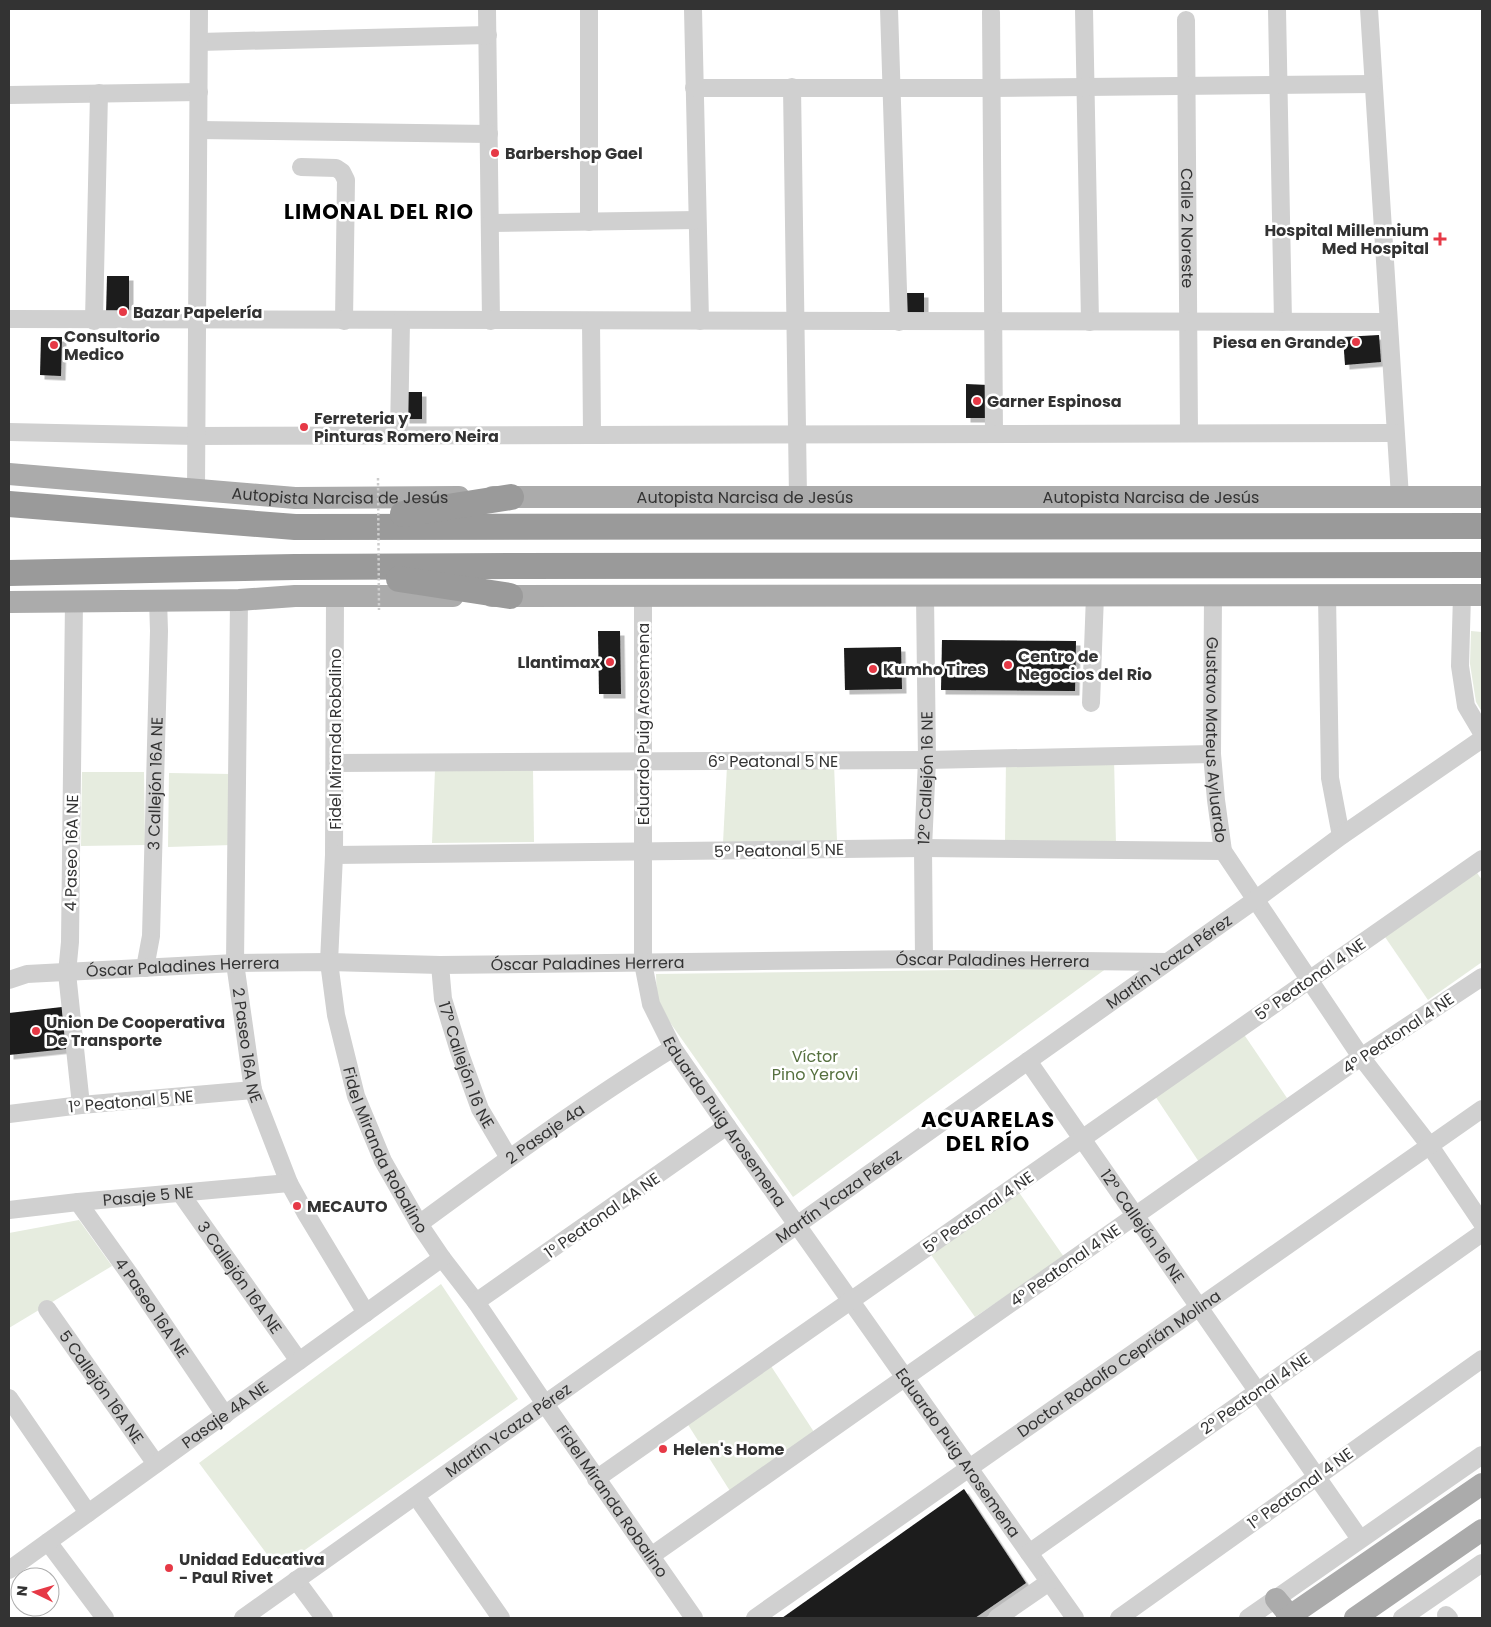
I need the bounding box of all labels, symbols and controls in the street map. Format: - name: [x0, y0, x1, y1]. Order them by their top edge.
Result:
- place label: Barbershop Gael: [505, 142, 643, 165]
- marker: Barbershop Gael: [489, 147, 501, 159]
- street label: Calle 2 Noreste: [1175, 168, 1199, 288]
- district label: LIMONAL DEL RIO: [284, 197, 474, 226]
- place label: Hospital Millennium Med Hospital: [1264, 219, 1429, 260]
- marker: Hospital Millennium Med Hospital: [1433, 232, 1447, 246]
- place label: Bazar Papelería: [133, 301, 262, 324]
- marker: Bazar Papelería: [117, 306, 129, 318]
- place label: Consultorio Medico: [64, 325, 160, 366]
- place label: Piesa en Grande: [1213, 331, 1346, 354]
- marker: Piesa en Grande: [1350, 336, 1362, 348]
- marker: Consultorio Medico: [48, 339, 60, 351]
- place label: Garner Espinosa: [987, 390, 1122, 413]
- marker: Garner Espinosa: [971, 395, 983, 407]
- place label: Ferreteria y Pinturas Romero Neira: [314, 407, 499, 448]
- marker: Ferreteria y Pinturas Romero Neira: [298, 421, 310, 433]
- street label: Autopista Narcisa de Jesús: [231, 482, 448, 510]
- street label: Autopista Narcisa de Jesús: [637, 486, 853, 509]
- street label: Autopista Narcisa de Jesús: [1043, 486, 1259, 509]
- street label: Eduardo Puig Arosemena: [632, 623, 655, 825]
- street label: Gustavo Mateus Ayluardo: [1200, 637, 1233, 844]
- place label: Centro de Negocios del Rio: [1018, 645, 1152, 686]
- street label: Fidel Miranda Robalino: [324, 648, 347, 830]
- place label: Llantimax: [518, 651, 601, 674]
- marker: Llantimax: [604, 656, 616, 668]
- place label: Kumho Tires: [883, 658, 986, 681]
- marker: Centro de Negocios del Rio: [1002, 659, 1014, 671]
- marker: Kumho Tires: [867, 663, 879, 675]
- street label: 12° Callejón 16 NE: [912, 711, 939, 846]
- street label: 3 Callejón 16A NE: [142, 717, 169, 851]
- street label: 6º Peatonal 5 NE: [708, 750, 838, 773]
- street label: 4 Paseo 16A NE: [59, 794, 84, 912]
- street label: 5º Peatonal 5 NE: [714, 838, 844, 863]
- street label: Martín Ycaza Pérez: [1101, 909, 1237, 1014]
- street label: 5º Peatonal 4 NE: [1250, 933, 1370, 1026]
- street label: Óscar Paladines Herrera: [896, 948, 1090, 973]
- street label: Óscar Paladines Herrera: [491, 951, 685, 976]
- street label: Óscar Paladines Herrera: [85, 952, 280, 983]
- street label: 2 Paseo 16A NE: [227, 986, 268, 1106]
- street label: 4º Peatonal 4 NE: [1338, 987, 1459, 1079]
- street label: 17° Callejón 16 NE: [432, 999, 500, 1133]
- place label: Union De Cooperativa De Transporte: [46, 1011, 225, 1052]
- marker: Union De Cooperativa De Transporte: [30, 1025, 42, 1037]
- street label: Eduardo Puig Arosemena: [657, 1033, 792, 1212]
- park label: Víctor Pino Yerovi: [772, 1045, 858, 1086]
- street label: Fidel Miranda Robalino: [337, 1064, 433, 1238]
- street label: 1º Peatonal 5 NE: [68, 1085, 195, 1118]
- street label: 2 Pasaje 4a: [501, 1098, 589, 1170]
- district label: ACUARELAS DEL RÍO: [921, 1105, 1055, 1158]
- street label: Martín Ycaza Pérez: [771, 1143, 906, 1249]
- street label: 12° Callejón 16 NE: [1095, 1165, 1190, 1288]
- street label: 5º Peatonal 4 NE: [918, 1166, 1038, 1259]
- street label: 1º Peatonal 4A NE: [540, 1167, 665, 1264]
- street label: Pasaje 5 NE: [102, 1181, 195, 1212]
- place label: MECAUTO: [307, 1195, 388, 1218]
- marker: MECAUTO: [291, 1200, 303, 1212]
- street label: 3 Callejón 16A NE: [192, 1217, 287, 1339]
- street label: 4º Peatonal 4 NE: [1005, 1219, 1125, 1312]
- street label: 4 Paseo 16A NE: [109, 1253, 194, 1363]
- street label: Doctor Rodolfo Ceprián Molina: [1012, 1285, 1226, 1443]
- street label: 5 Callejón 16A NE: [53, 1326, 149, 1448]
- street label: 2º Peatonal 4 NE: [1196, 1347, 1315, 1440]
- street label: Eduardo Puig Arosemena: [890, 1364, 1026, 1542]
- street label: Pasaje 4A NE: [177, 1376, 273, 1454]
- street label: Martín Ycaza Pérez: [441, 1378, 576, 1483]
- street label: Fidel Miranda Robalino: [551, 1420, 674, 1582]
- place label: Helen's Home: [673, 1438, 785, 1461]
- street label: 1º Peatonal 4 NE: [1243, 1442, 1358, 1535]
- marker: Helen's Home: [657, 1443, 669, 1455]
- place label: Unidad Educativa - Paul Rivet: [179, 1548, 325, 1589]
- marker: Unidad Educativa - Paul Rivet: [163, 1562, 175, 1574]
- north arrow: [10, 1567, 60, 1617]
- text: N: [12, 1585, 32, 1597]

